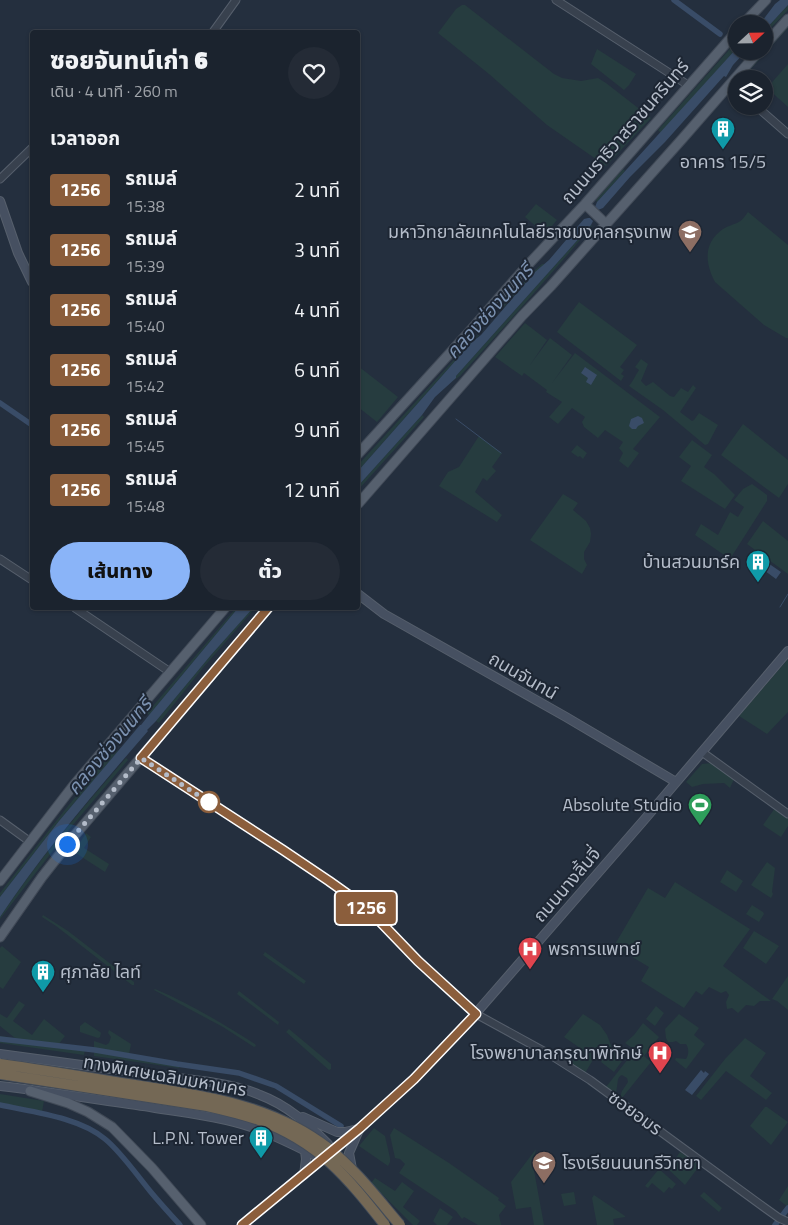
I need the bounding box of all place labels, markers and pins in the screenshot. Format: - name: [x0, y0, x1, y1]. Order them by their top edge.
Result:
- building icon: อาคาร 15/5: [710, 116, 736, 150]
- place label: อาคาร 15/5: [680, 148, 766, 175]
- place label: มหาวิทยาลัยเทคโนโลยีราชมงคลกรุงเทพ: [388, 218, 672, 245]
- school or university icon: มหาวิทยาลัยเทคโนโลยีราชมงคลกรุงเทพ: [677, 219, 703, 253]
- place label: บ้านสวนมาร์ค: [642, 548, 740, 575]
- building icon: บ้านสวนมาร์ค: [745, 549, 771, 583]
- unlabelled marker: [198, 791, 220, 813]
- place label: Absolute Studio: [562, 791, 682, 818]
- sports icon: Absolute Studio: [687, 792, 713, 826]
- place label: พรการแพทย์: [548, 935, 640, 962]
- hospital icon: พรการแพทย์: [517, 936, 543, 970]
- place label: ศุภาลัย ไลท์: [60, 958, 141, 985]
- building icon: ศุภาลัย ไลท์: [30, 959, 56, 993]
- place label: โรงพยาบาลกรุณาพิทักษ์: [470, 1039, 642, 1066]
- hospital icon: โรงพยาบาลกรุณาพิทักษ์: [647, 1040, 673, 1074]
- place label: L.P.N. Tower: [152, 1124, 244, 1151]
- building icon: L.P.N. Tower: [248, 1125, 274, 1159]
- place label: โรงเรียนนนทรีวิทยา: [562, 1149, 701, 1176]
- school or university icon: โรงเรียนนนทรีวิทยา: [531, 1150, 557, 1184]

